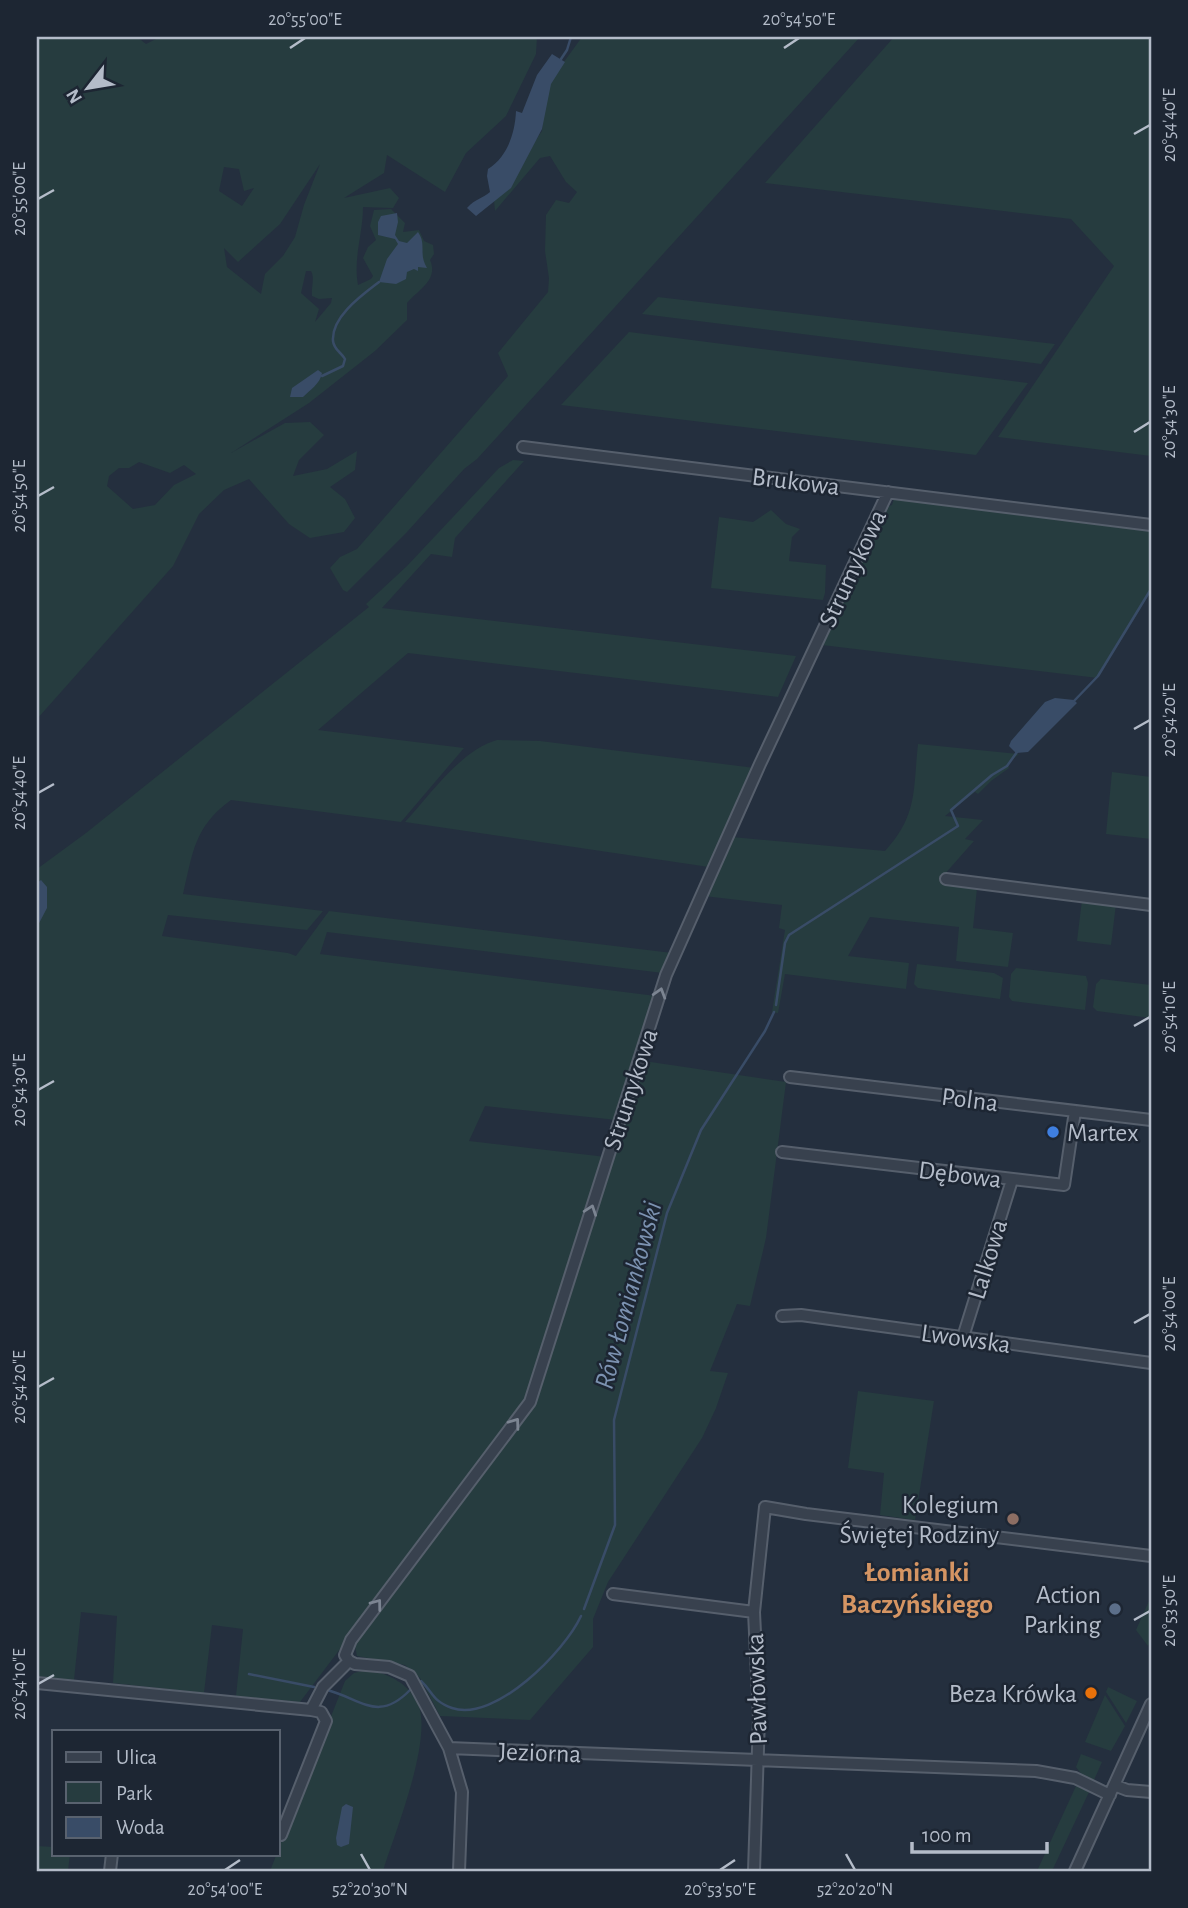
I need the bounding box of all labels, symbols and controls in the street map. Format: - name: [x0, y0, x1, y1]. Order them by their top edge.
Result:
- text: 20°55'00"E: [268, 11, 342, 29]
- text: 20°54'50"E: [763, 11, 836, 29]
- north arrow: [52, 52, 122, 122]
- text: N: [63, 85, 86, 107]
- text: 20°54'40"E: [1161, 88, 1179, 162]
- text: 20°55'00"E: [11, 162, 29, 236]
- text: 20°54'30"E: [1161, 385, 1179, 458]
- text: 20°54'50"E: [11, 459, 29, 532]
- street label: Brukowa: [750, 464, 841, 500]
- street label: Strumykowa: [814, 506, 891, 631]
- text: 20°54'20"E: [1161, 683, 1179, 757]
- text: 20°54'40"E: [11, 756, 29, 830]
- text: 20°54'10"E: [1161, 981, 1179, 1053]
- one-way arrow: [652, 987, 667, 999]
- street label: Strumykowa: [599, 1025, 663, 1153]
- text: 20°54'30"E: [11, 1053, 29, 1126]
- street label: Polna: [940, 1084, 1000, 1116]
- place label: Martex: [1067, 1120, 1139, 1146]
- marker: Martex: [1045, 1124, 1061, 1140]
- street label: Dębowa: [917, 1157, 1003, 1193]
- water label: Rów Łomiankowski: [590, 1199, 667, 1392]
- one-way arrow: [583, 1204, 597, 1216]
- street label: Lalkowa: [964, 1216, 1012, 1302]
- text: 20°54'00"E: [1161, 1276, 1179, 1351]
- street label: Lwowska: [919, 1320, 1012, 1358]
- text: 20°54'20"E: [11, 1350, 29, 1424]
- one-way arrow: [507, 1418, 519, 1431]
- place label: Kolegium Świętej Rodziny: [840, 1492, 999, 1548]
- marker: Kolegium Świętej Rodziny: [1005, 1511, 1021, 1527]
- district label: Łomianki Baczyńskiego: [841, 1559, 993, 1619]
- text: 20°53'50"E: [1161, 1575, 1179, 1647]
- place label: Action Parking: [1024, 1582, 1101, 1638]
- one-way arrow: [369, 1599, 382, 1612]
- marker: Action Parking: [1107, 1601, 1123, 1617]
- street label: Pawłowska: [742, 1633, 772, 1745]
- text: 20°54'10"E: [11, 1648, 29, 1720]
- place label: Beza Krówka: [949, 1681, 1077, 1707]
- marker: Beza Krówka: [1083, 1685, 1099, 1701]
- legend: [52, 1730, 280, 1856]
- street label: Jeziorna: [498, 1739, 582, 1767]
- text: Ulica: [116, 1747, 157, 1768]
- text: Park: [116, 1783, 153, 1804]
- scale bar: [912, 1810, 1046, 1854]
- text: Woda: [116, 1817, 165, 1838]
- text: 100 m: [922, 1825, 972, 1846]
- text: 20°54'00"E: [188, 1881, 263, 1899]
- text: 52°20'30"N: [332, 1881, 408, 1899]
- text: 20°53'50"E: [684, 1881, 756, 1899]
- text: 52°20'20"N: [817, 1881, 893, 1899]

